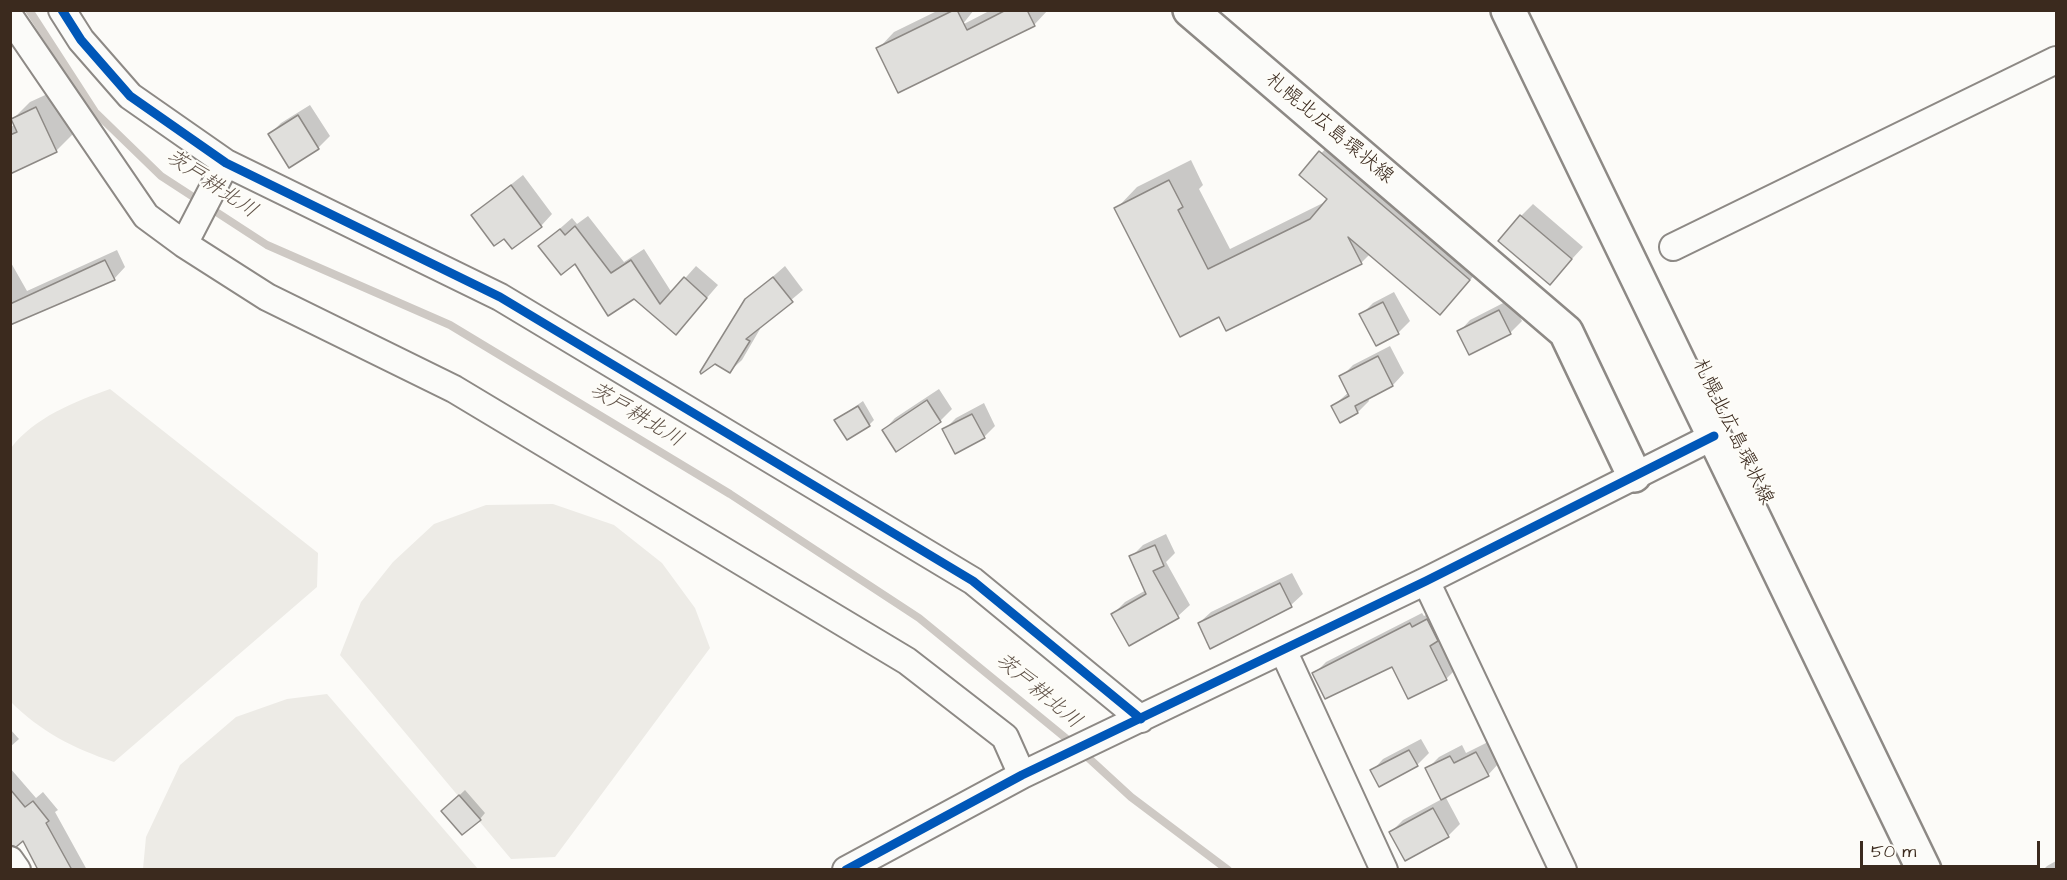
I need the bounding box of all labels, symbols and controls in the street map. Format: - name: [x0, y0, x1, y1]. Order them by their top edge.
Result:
- street label: 札幌北広島環状線: [1260, 68, 1398, 190]
- water label: 茨戸耕北川: [160, 145, 262, 225]
- street label: 札幌北広島環状線: [1686, 355, 1778, 509]
- water label: 茨戸耕北川: [585, 378, 687, 454]
- water label: 茨戸耕北川: [990, 649, 1086, 735]
- scale bar: [1863, 829, 2043, 867]
- text: 50 m: [1871, 839, 1916, 864]

